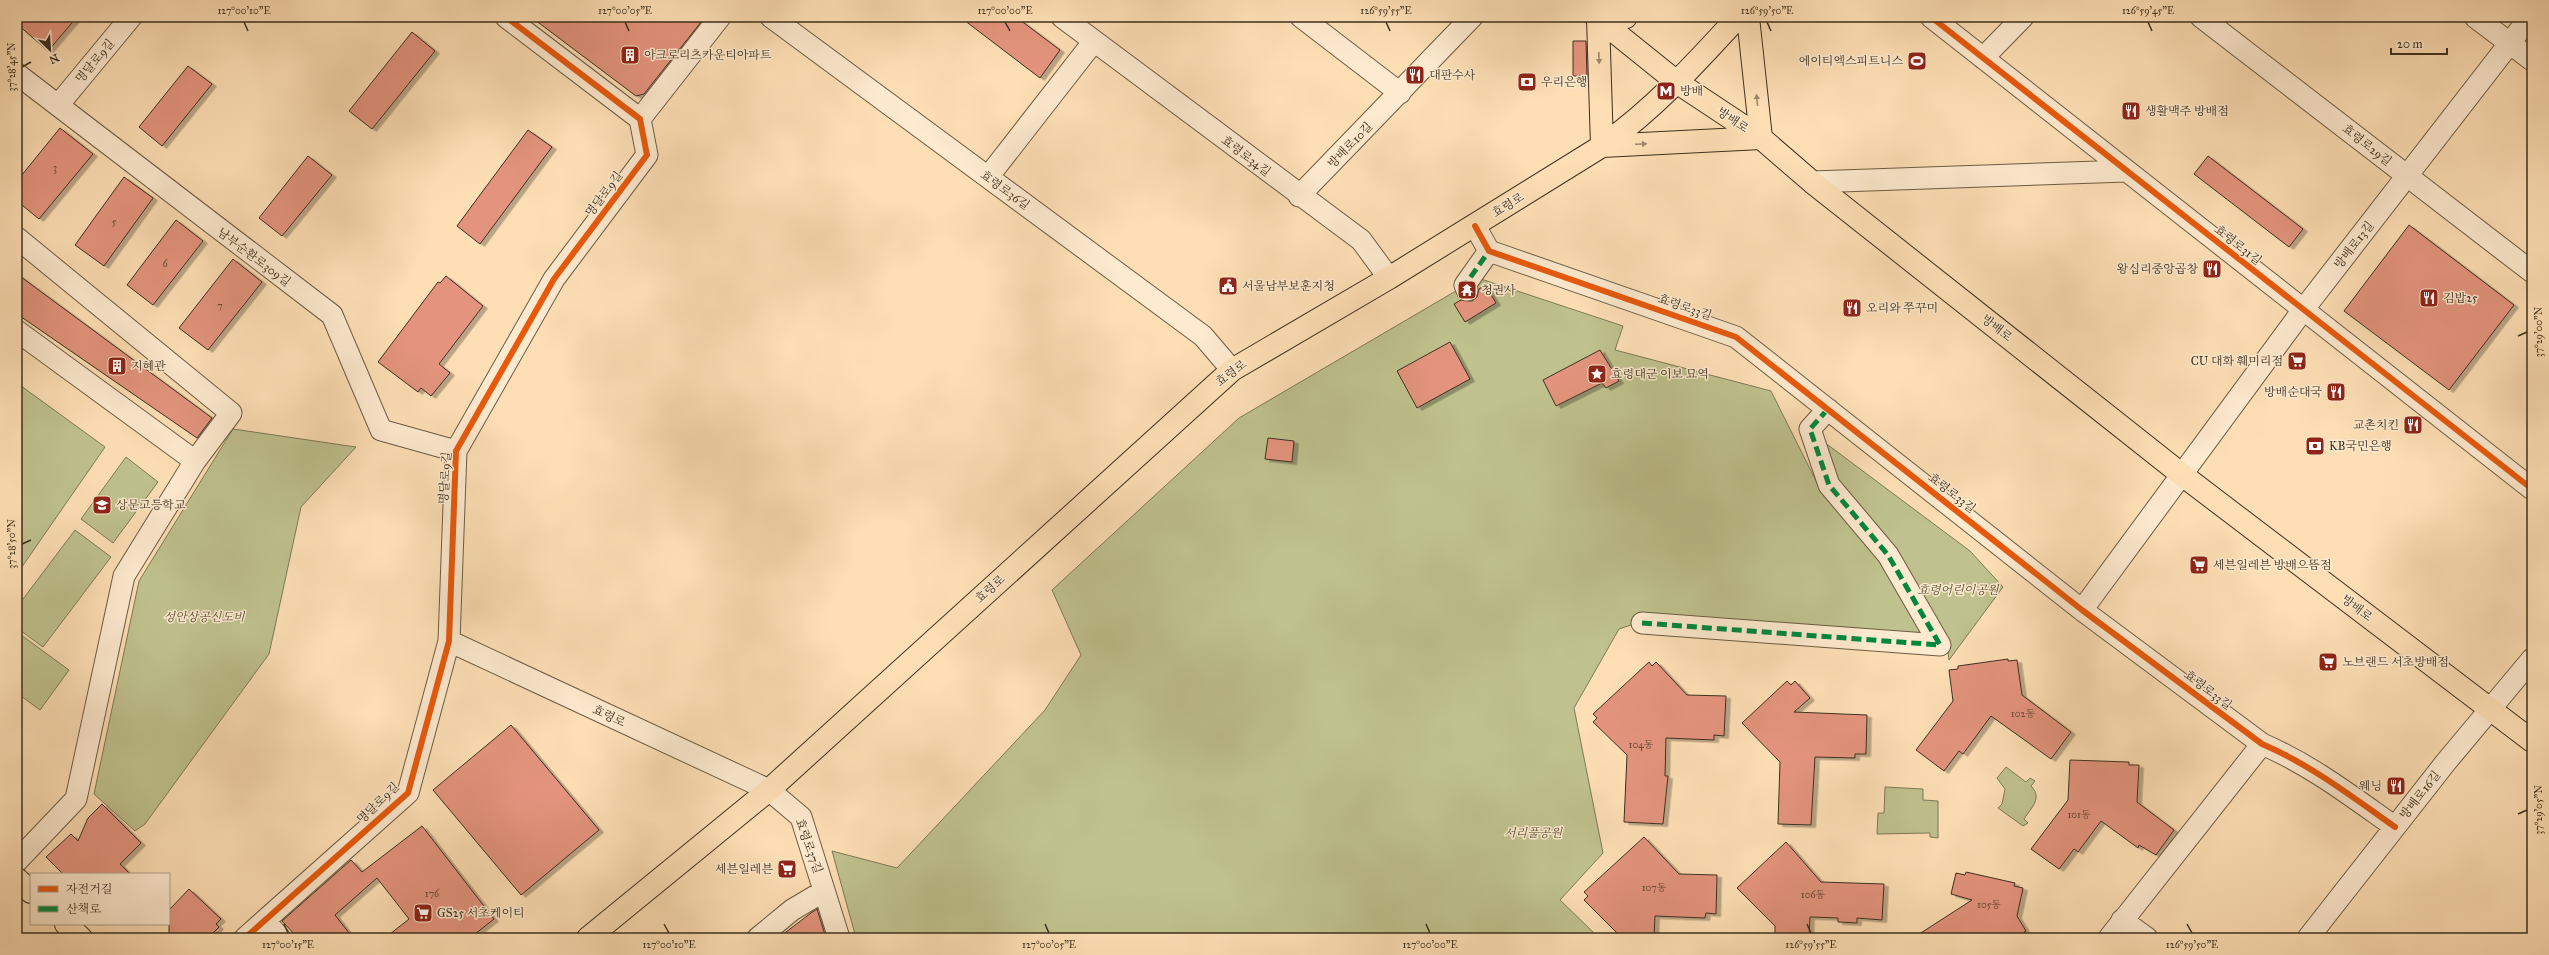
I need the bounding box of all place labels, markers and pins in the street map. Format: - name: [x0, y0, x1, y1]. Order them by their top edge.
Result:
- building icon: 아크로리츠카운티아파트: [619, 44, 641, 66]
- place label: 아크로리츠카운티아파트: [644, 48, 772, 62]
- sports icon: 에이티엑스피트니스: [1906, 50, 1928, 72]
- place label: 에이티엑스피트니스: [1799, 54, 1903, 68]
- restaurant icon: 대판수사: [1404, 64, 1426, 86]
- place label: 대판수사: [1429, 68, 1476, 82]
- bank icon: 우리은행: [1516, 71, 1538, 93]
- place label: 우리은행: [1541, 75, 1587, 89]
- metro station icon: 방배: [1655, 80, 1677, 102]
- place label: 방배: [1680, 84, 1703, 98]
- restaurant icon: 생활맥주 방배점: [2120, 100, 2142, 122]
- place label: 생활맥주 방배점: [2145, 104, 2229, 118]
- restaurant icon: 왕십리중앙곱창: [2201, 258, 2223, 280]
- place label: 왕십리중앙곱창: [2117, 262, 2198, 276]
- public building icon: 서울남부보훈지청: [1217, 275, 1239, 297]
- place label: 서울남부보훈지청: [1242, 279, 1335, 293]
- temple icon: 청권사: [1456, 279, 1478, 301]
- place label: 청권사: [1481, 283, 1516, 297]
- restaurant icon: 김밥25: [2418, 287, 2440, 309]
- place label: 김밥25: [2443, 291, 2478, 305]
- restaurant icon: 오리와 쭈꾸미: [1841, 297, 1863, 319]
- place label: 오리와 쭈꾸미: [1866, 301, 1938, 315]
- supermarket icon: CU 대화 훼미리점: [2286, 350, 2308, 372]
- place label: CU 대화 훼미리점: [2191, 354, 2283, 368]
- building icon: 지혜관: [106, 355, 128, 377]
- place label: 지혜관: [131, 359, 166, 373]
- place icon: 효령대군 이보 묘역: [1586, 363, 1608, 385]
- place label: 효령대군 이보 묘역: [1611, 367, 1709, 381]
- restaurant icon: 방배순대국: [2325, 381, 2347, 403]
- place label: 방배순대국: [2264, 385, 2322, 399]
- restaurant icon: 교촌치킨: [2402, 414, 2424, 436]
- place label: 교촌치킨: [2353, 418, 2399, 432]
- bank icon: KB국민은행: [2304, 435, 2326, 457]
- place label: KB국민은행: [2329, 439, 2392, 453]
- school or university icon: 상문고등학교: [91, 494, 113, 516]
- place label: 상문고등학교: [116, 498, 186, 512]
- supermarket icon: 세븐일레븐 방배으뜸점: [2188, 554, 2210, 576]
- place label: 세븐일레븐 방배으뜸점: [2213, 558, 2332, 572]
- supermarket icon: 노브랜드 서초방배점: [2317, 651, 2339, 673]
- place label: 노브랜드 서초방배점: [2342, 655, 2449, 669]
- restaurant icon: 웨닝: [2385, 775, 2407, 797]
- place label: 웨닝: [2359, 779, 2382, 793]
- supermarket icon: 세븐일레븐: [776, 858, 798, 880]
- place label: 세븐일레븐: [715, 862, 773, 876]
- supermarket icon: GS25 서초케이티: [412, 902, 434, 924]
- place label: GS25 서초케이티: [437, 906, 525, 920]

